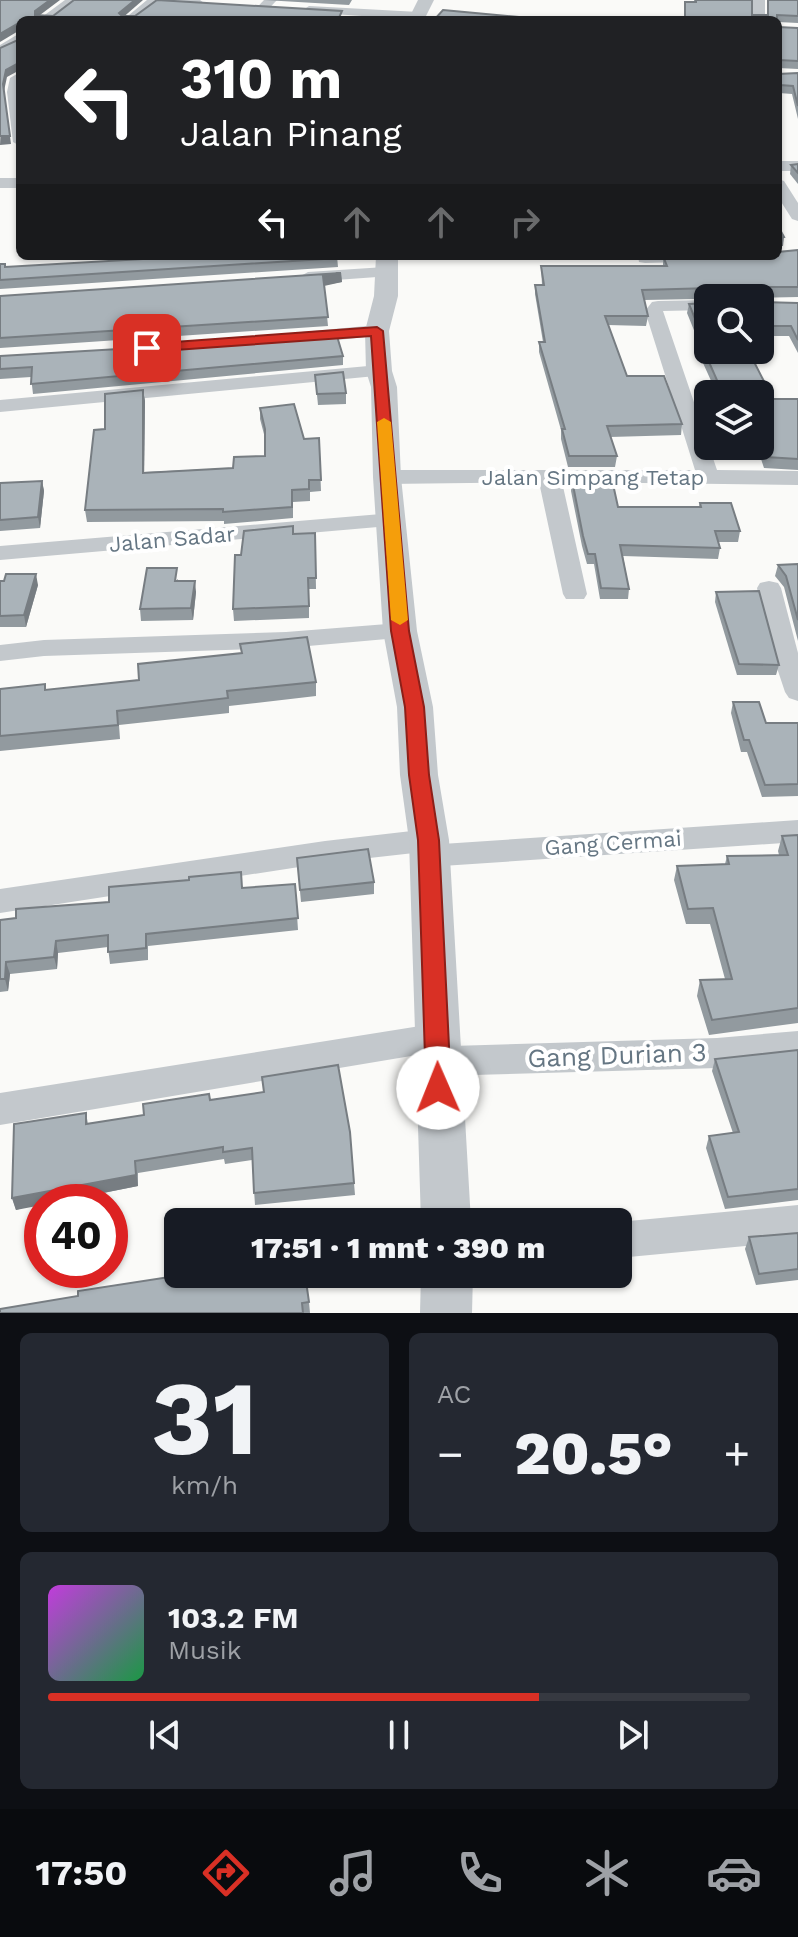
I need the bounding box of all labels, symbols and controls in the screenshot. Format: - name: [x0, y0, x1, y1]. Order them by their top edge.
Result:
- text: 310 m: [180, 46, 342, 112]
- icon: left: [48, 48, 152, 152]
- text: Jalan Pinang: [180, 113, 402, 155]
- icon: left: [251, 200, 295, 244]
- icon: ahead: [335, 200, 379, 244]
- icon: ahead: [419, 200, 463, 244]
- icon: right: [503, 200, 547, 244]
- map controls: [694, 284, 774, 460]
- button: search: [694, 284, 774, 364]
- pin: [113, 314, 181, 382]
- icon: arrive: [125, 326, 169, 370]
- button: layers: [694, 380, 774, 460]
- street label: Jalan Simpang Tetap: [482, 465, 704, 490]
- street label: Jalan Sadar: [108, 521, 236, 557]
- street label: Gang Cermai: [544, 826, 682, 860]
- street label: Gang Durian 3: [527, 1037, 707, 1073]
- position arrow: [396, 1046, 480, 1130]
- speed limit sign: 40: [24, 1184, 128, 1288]
- text: 17:51 · 1 mnt · 390 m: [251, 1230, 545, 1265]
- text: 31: [151, 1357, 258, 1479]
- text: AC: [437, 1379, 471, 1409]
- text: 20.5°: [514, 1418, 673, 1489]
- text: −: [437, 1428, 464, 1480]
- text: +: [723, 1428, 750, 1480]
- text: km/h: [171, 1470, 238, 1500]
- text: 103.2 FM: [168, 1600, 299, 1635]
- text: Musik: [168, 1635, 241, 1665]
- icon: previous: [143, 1713, 187, 1757]
- icon: pause: [377, 1713, 421, 1757]
- icon: next: [611, 1713, 655, 1757]
- icon: directions: [198, 1845, 254, 1901]
- icon: music: [325, 1845, 381, 1901]
- icon: phone: [452, 1845, 508, 1901]
- icon: climate: [579, 1845, 635, 1901]
- icon: car: [706, 1845, 762, 1901]
- text: 17:50: [36, 1852, 127, 1894]

